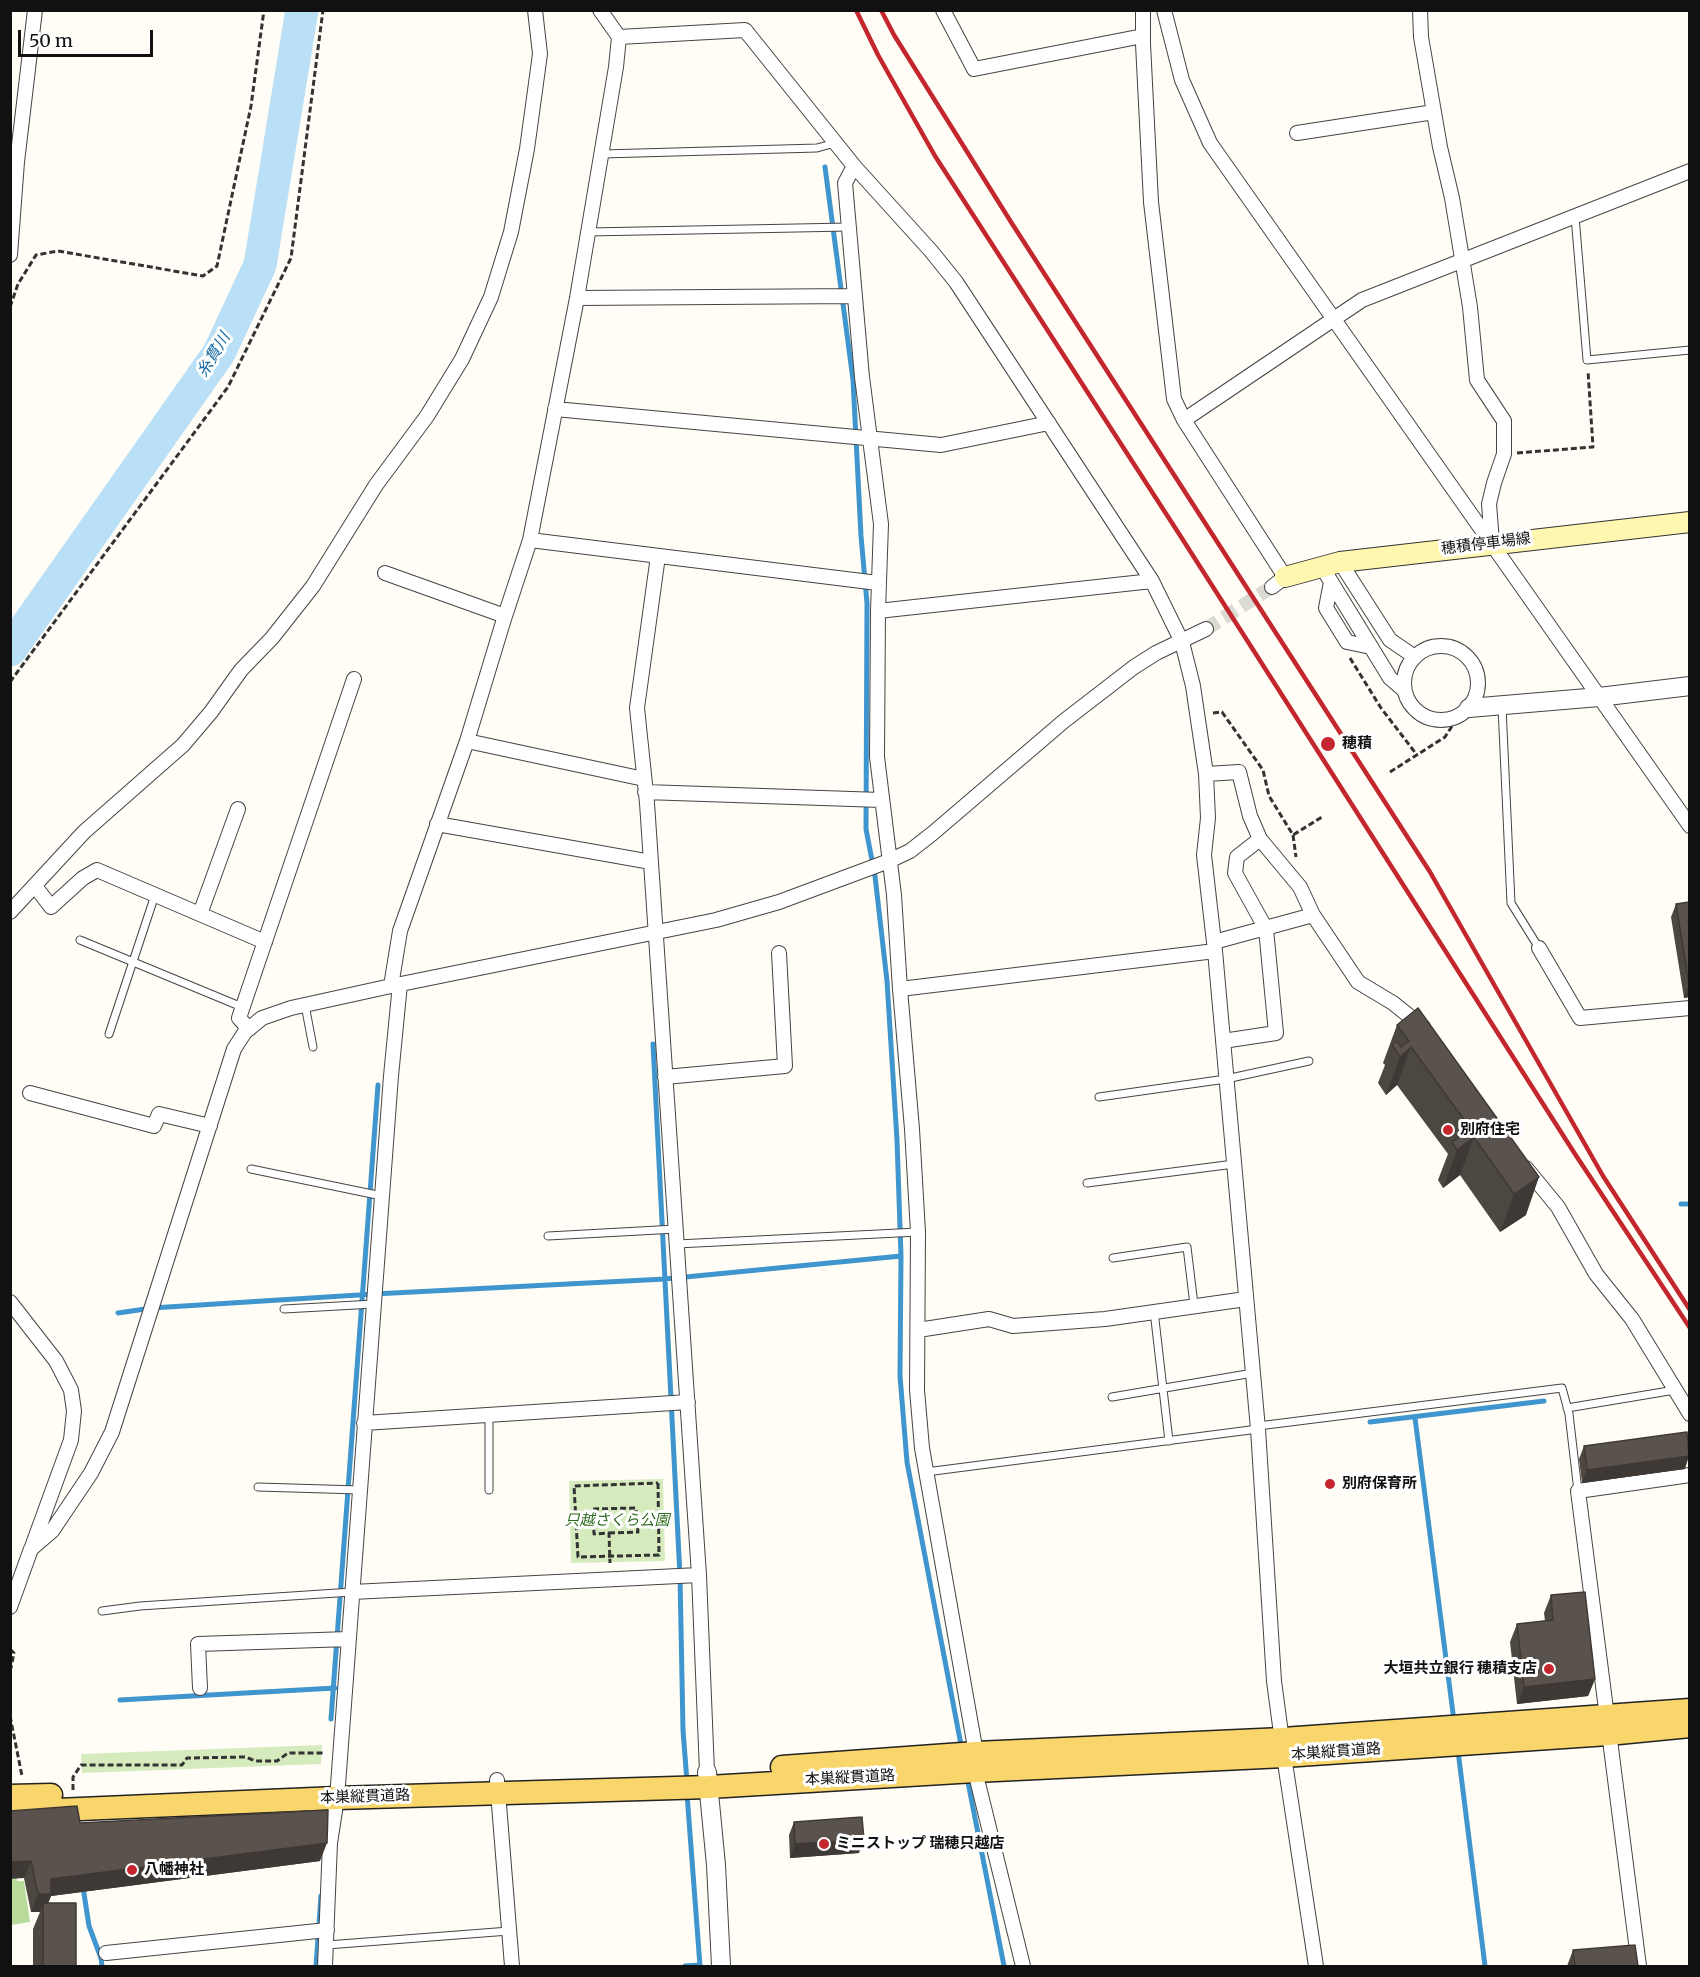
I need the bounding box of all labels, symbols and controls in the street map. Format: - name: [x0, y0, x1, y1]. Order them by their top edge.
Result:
- scale bar: [21, 18, 156, 56]
- text: 50 m: [29, 29, 73, 52]
- water label: 糸貫川: [193, 329, 235, 381]
- street label: 穂積停車場線: [1440, 530, 1532, 558]
- marker: 穂積: [1319, 735, 1337, 753]
- place label: 穂積: [1342, 735, 1372, 753]
- place label: 別府住宅: [1460, 1121, 1520, 1139]
- marker: 別府住宅: [1441, 1123, 1455, 1137]
- place label: 別府保育所: [1342, 1475, 1417, 1493]
- marker: 別府保育所: [1323, 1477, 1337, 1491]
- park label: 只越さくら公園: [565, 1512, 669, 1530]
- place label: 大垣共立銀行 穂積支店: [1383, 1660, 1537, 1678]
- marker: 大垣共立銀行 穂積支店: [1542, 1662, 1556, 1676]
- street label: 本巣縦貫道路: [1290, 1740, 1382, 1764]
- street label: 本巣縦貫道路: [805, 1767, 895, 1789]
- street label: 本巣縦貫道路: [320, 1786, 410, 1808]
- place label: ミニストップ 瑞穂只越店: [836, 1835, 1005, 1853]
- marker: ミニストップ 瑞穂只越店: [817, 1837, 831, 1851]
- place label: 八幡神社: [144, 1861, 204, 1879]
- marker: 八幡神社: [125, 1863, 139, 1877]

